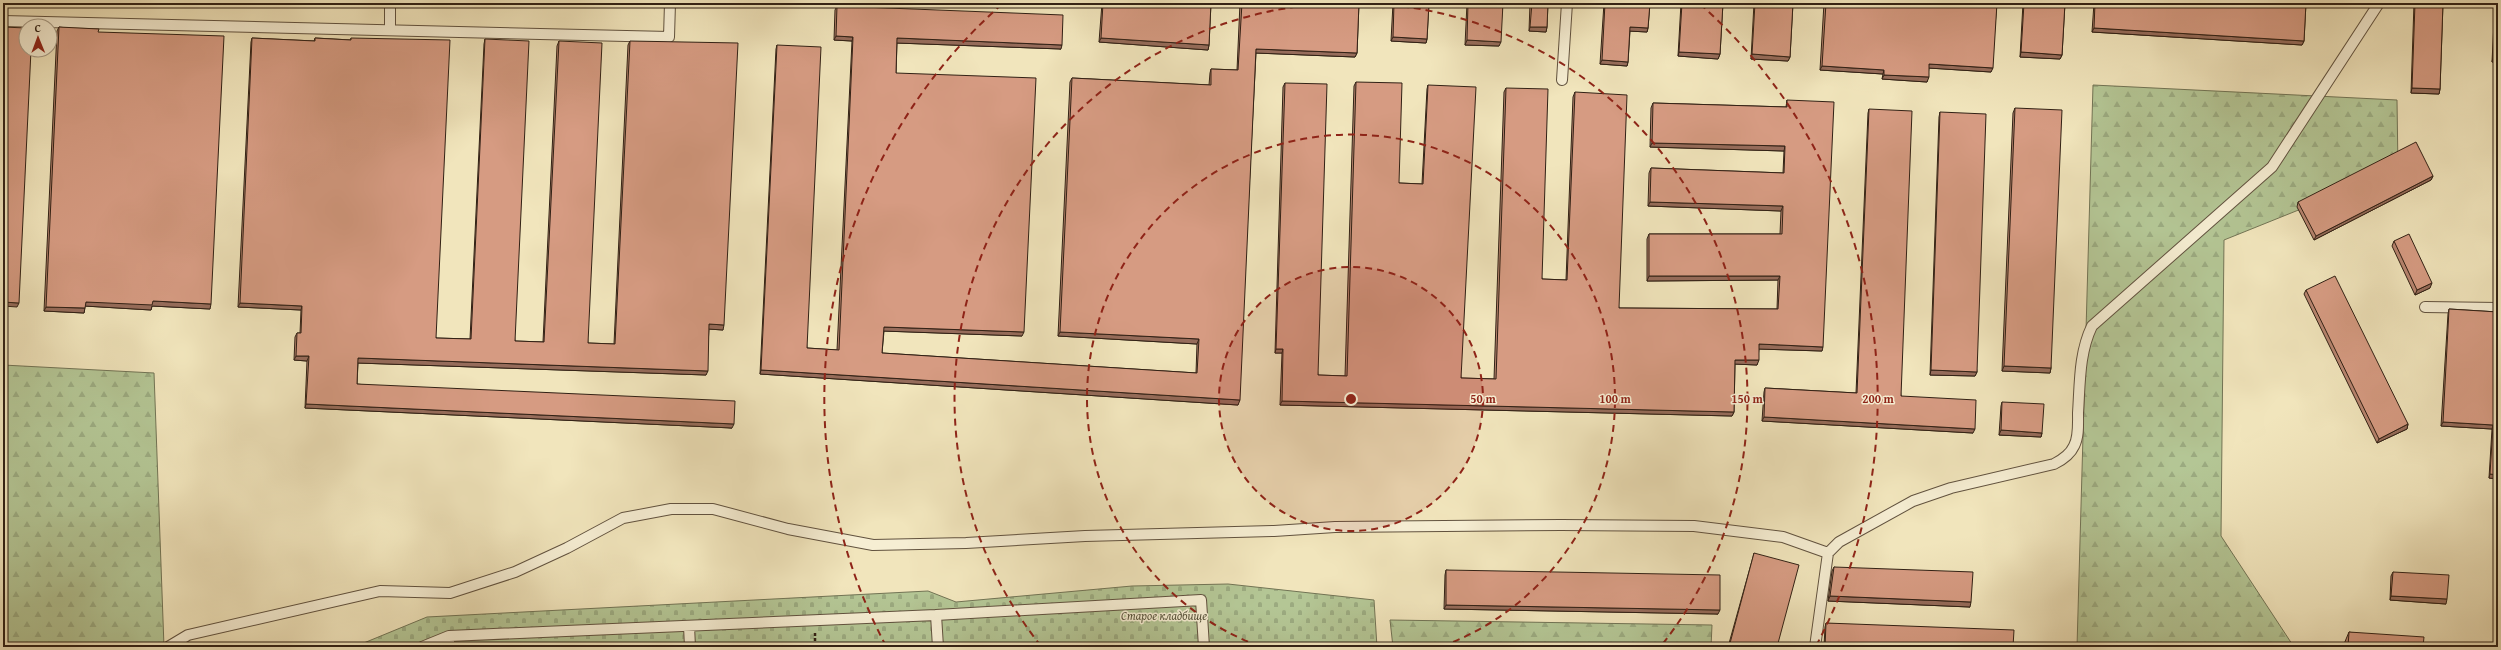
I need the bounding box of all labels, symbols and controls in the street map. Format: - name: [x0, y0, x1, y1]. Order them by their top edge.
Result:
- north arrow: [18, 18, 58, 58]
- text: С: [35, 20, 41, 36]
- text: 50 m: [1470, 390, 1496, 407]
- text: 100 m: [1599, 390, 1632, 407]
- text: 150 m: [1731, 390, 1764, 407]
- text: 200 m: [1862, 390, 1895, 407]
- centre of rings: [1344, 392, 1358, 406]
- park label: Старое кладбище: [1121, 607, 1207, 624]

